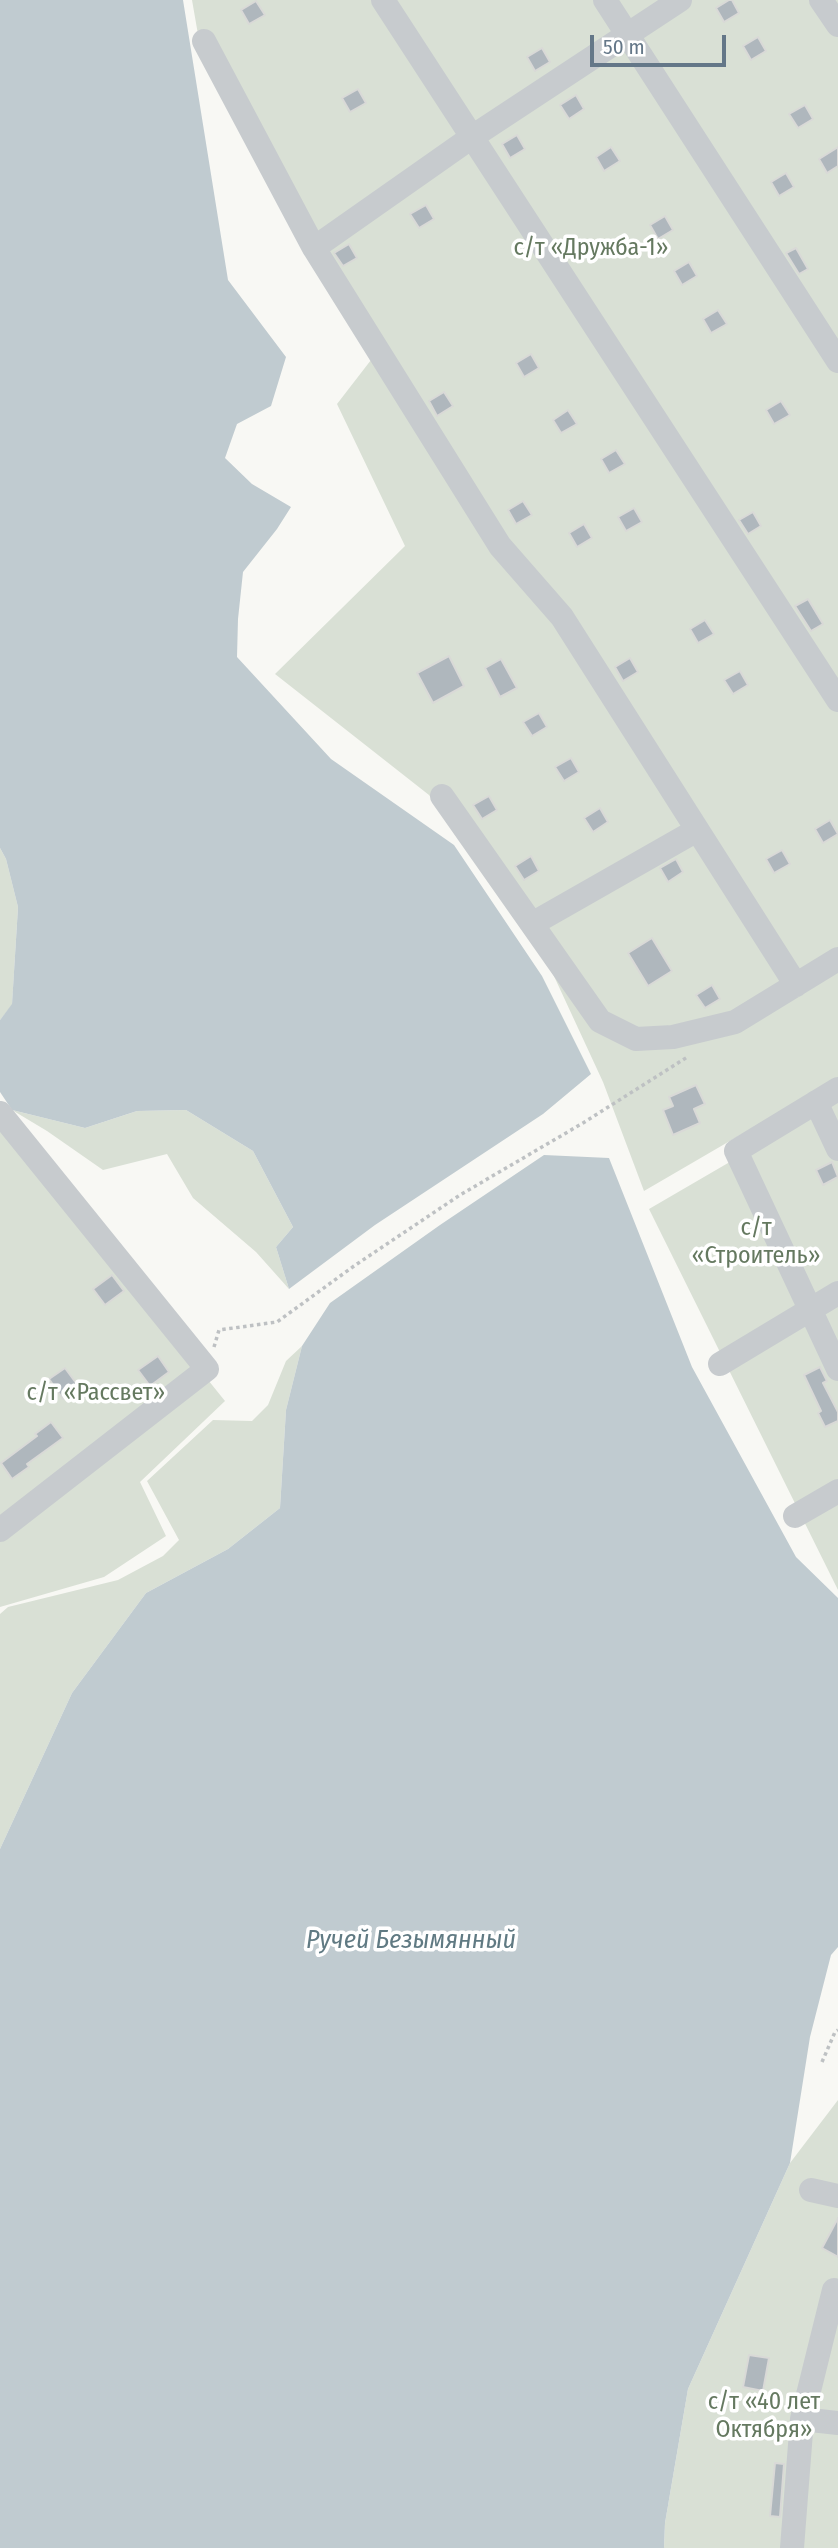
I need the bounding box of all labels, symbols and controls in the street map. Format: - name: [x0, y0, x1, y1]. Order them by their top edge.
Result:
- scale bar: [593, 21, 730, 65]
- text: 50 m: [603, 34, 645, 60]
- park label: с/т «Дружба-1»: [514, 234, 668, 262]
- park label: с/т «Строитель»: [692, 1214, 820, 1270]
- park label: с/т «Рассвет»: [27, 1379, 165, 1407]
- water label: Ручей Безымянный: [306, 1925, 516, 1957]
- park label: с/т «40 лет Октября»: [708, 2388, 820, 2444]

